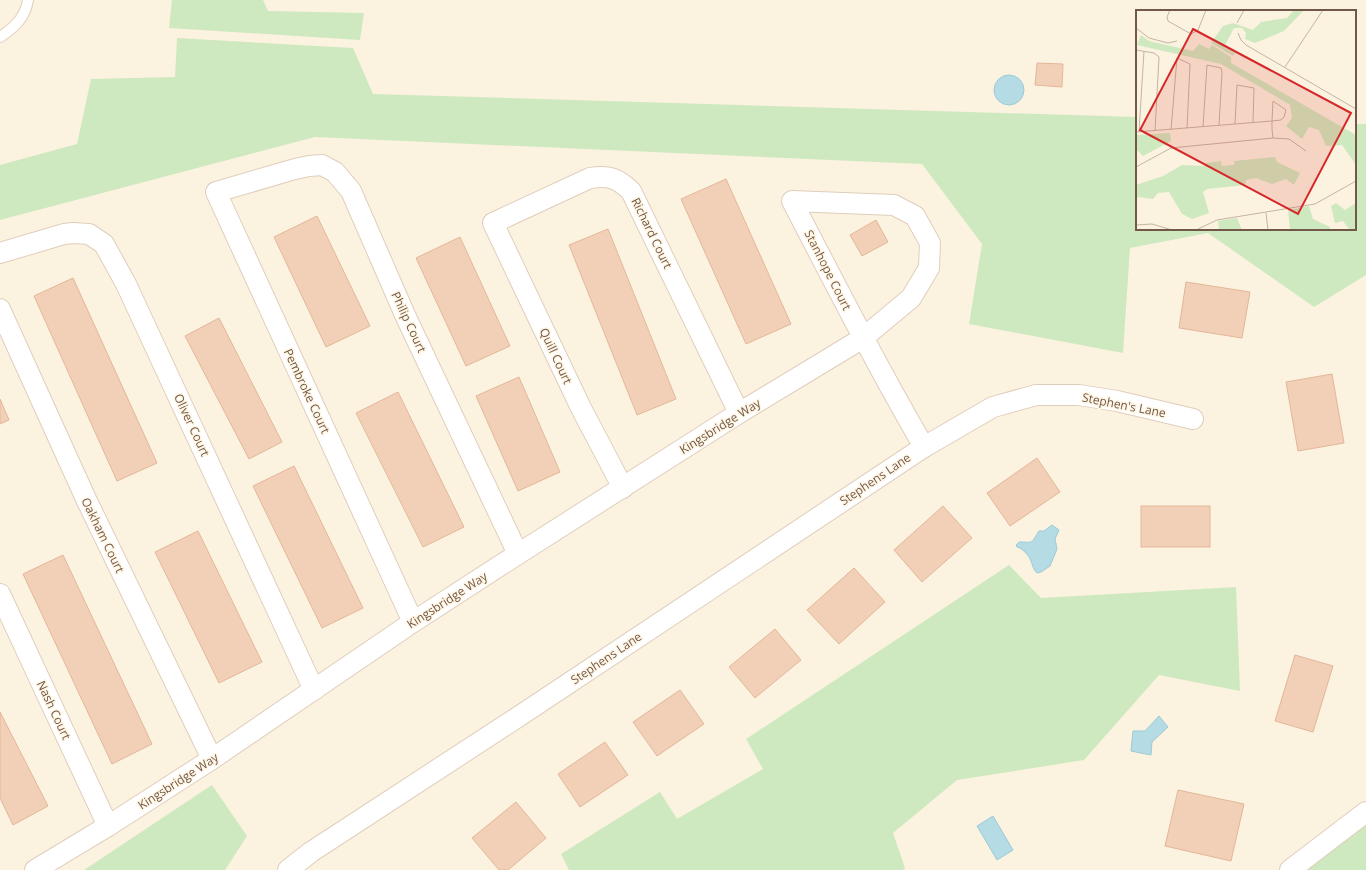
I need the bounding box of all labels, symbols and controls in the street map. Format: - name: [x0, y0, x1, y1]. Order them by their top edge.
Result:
- inset map: [1136, 10, 1356, 230]
- street label: Richard Court: [628, 195, 676, 271]
- street label: Stanhope Court: [800, 227, 856, 313]
- street label: Philip Court: [387, 289, 431, 355]
- street label: Quill Court: [536, 325, 576, 387]
- street label: Pembroke Court: [280, 346, 334, 436]
- street label: Stephen's Lane: [1081, 389, 1168, 421]
- street label: Oliver Court: [170, 391, 214, 459]
- street label: Kingsbridge Way: [676, 394, 765, 458]
- street label: Stephens Lane: [836, 449, 914, 509]
- street label: Oakham Court: [77, 494, 129, 576]
- street label: Kingsbridge Way: [403, 567, 491, 632]
- street label: Stephens Lane: [567, 628, 645, 688]
- street label: Nash Court: [33, 678, 75, 742]
- street label: Kingsbridge Way: [134, 748, 222, 813]

